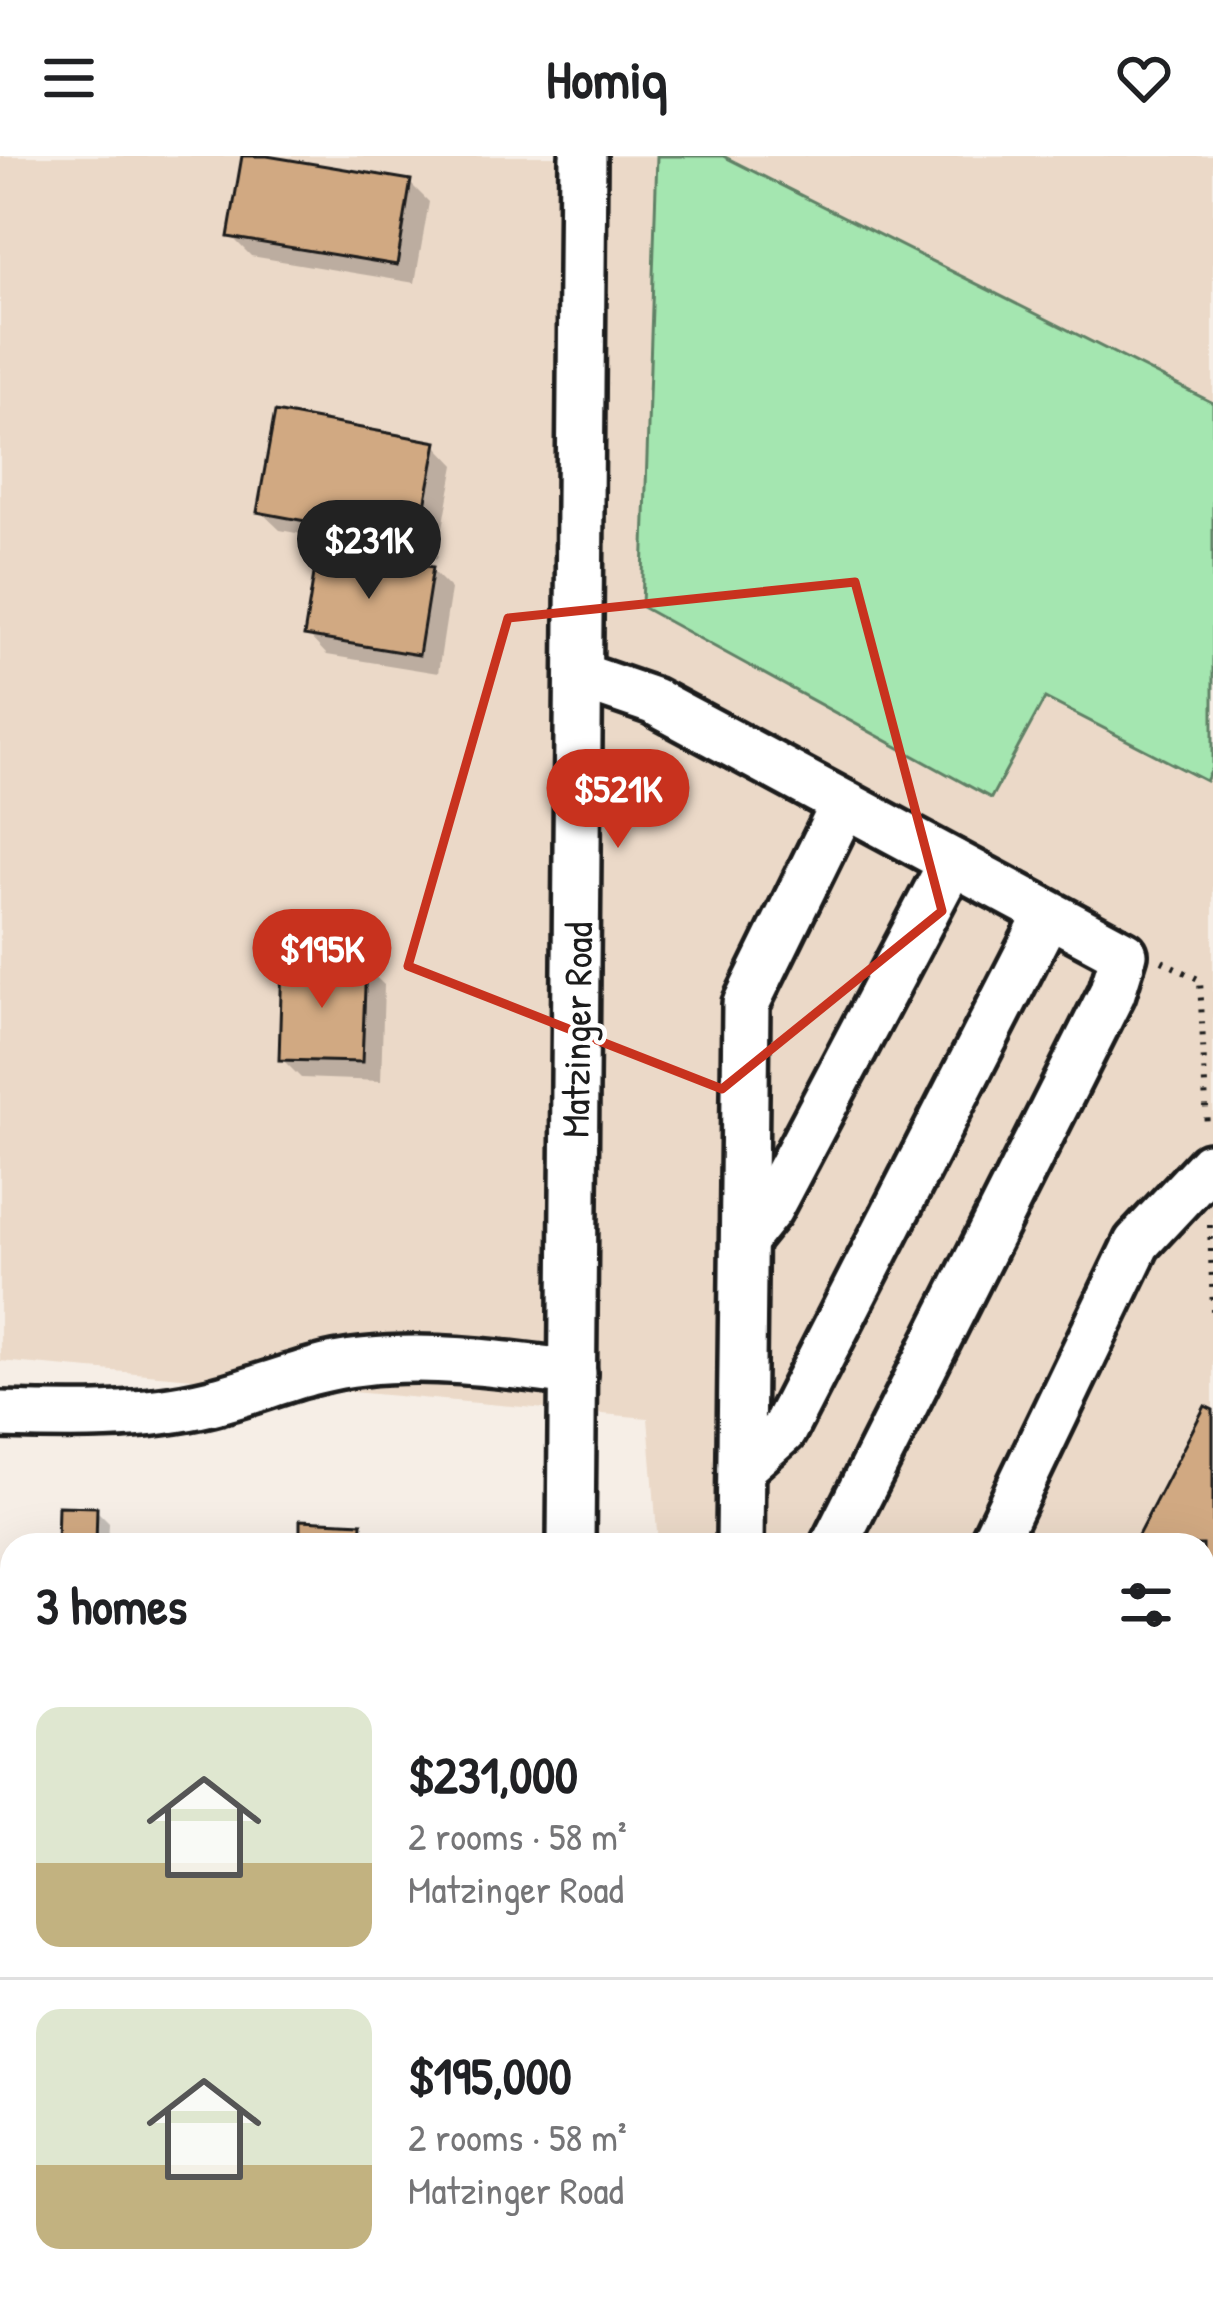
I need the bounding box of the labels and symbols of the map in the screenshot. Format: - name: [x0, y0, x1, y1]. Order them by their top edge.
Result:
- pin: $231K: [285, 500, 453, 602]
- pin: $521K: [534, 749, 702, 851]
- pin: $195K: [238, 909, 406, 1011]
- street label: Matzinger Road: [548, 922, 604, 1138]

